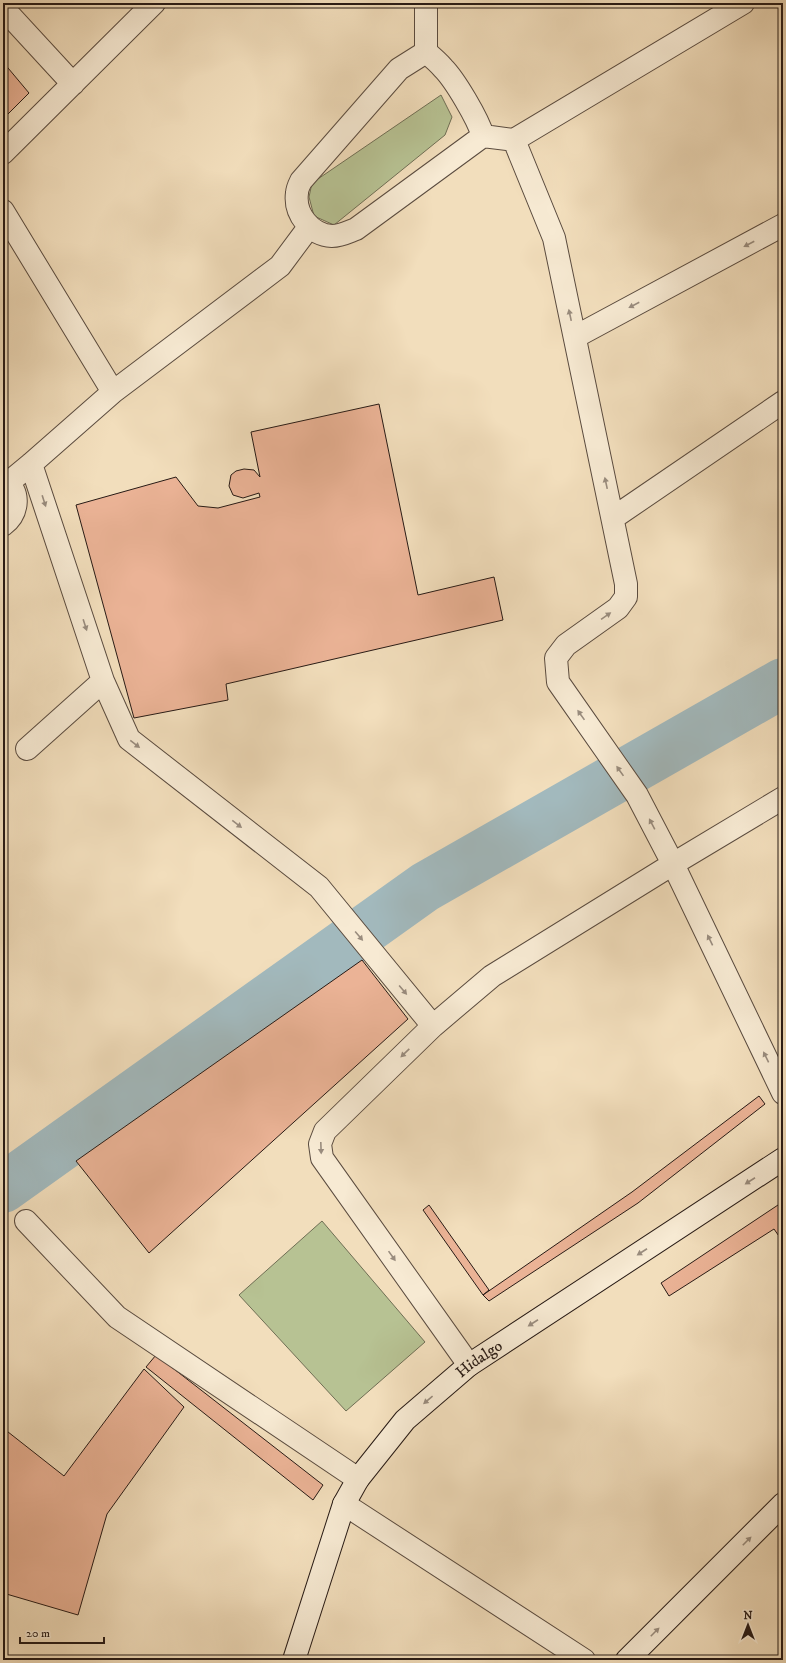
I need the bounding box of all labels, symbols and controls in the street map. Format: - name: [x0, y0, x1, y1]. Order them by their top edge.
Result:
- one-way arrow: [743, 241, 755, 247]
- one-way arrow: [628, 302, 640, 309]
- one-way arrow: [567, 309, 573, 321]
- one-way arrow: [602, 477, 608, 489]
- one-way arrow: [41, 496, 47, 508]
- one-way arrow: [601, 612, 611, 620]
- one-way arrow: [82, 619, 88, 631]
- one-way arrow: [577, 710, 585, 720]
- one-way arrow: [129, 739, 140, 748]
- one-way arrow: [616, 766, 624, 776]
- one-way arrow: [649, 818, 655, 830]
- one-way arrow: [232, 819, 243, 828]
- one-way arrow: [355, 931, 364, 942]
- one-way arrow: [707, 935, 713, 946]
- one-way arrow: [399, 984, 408, 995]
- one-way arrow: [400, 1048, 410, 1058]
- one-way arrow: [763, 1052, 769, 1063]
- one-way arrow: [318, 1142, 325, 1154]
- one-way arrow: [745, 1177, 756, 1184]
- one-way arrow: [637, 1248, 647, 1256]
- one-way arrow: [388, 1250, 396, 1261]
- one-way arrow: [528, 1319, 538, 1327]
- street label: Hidalgo: [451, 1336, 507, 1382]
- one-way arrow: [423, 1395, 434, 1404]
- one-way arrow: [742, 1536, 751, 1545]
- north arrow: [728, 1605, 768, 1645]
- text: N: [743, 1609, 753, 1623]
- scale bar: [20, 1619, 104, 1645]
- text: 20 m: [26, 1626, 50, 1641]
- one-way arrow: [650, 1627, 660, 1637]

